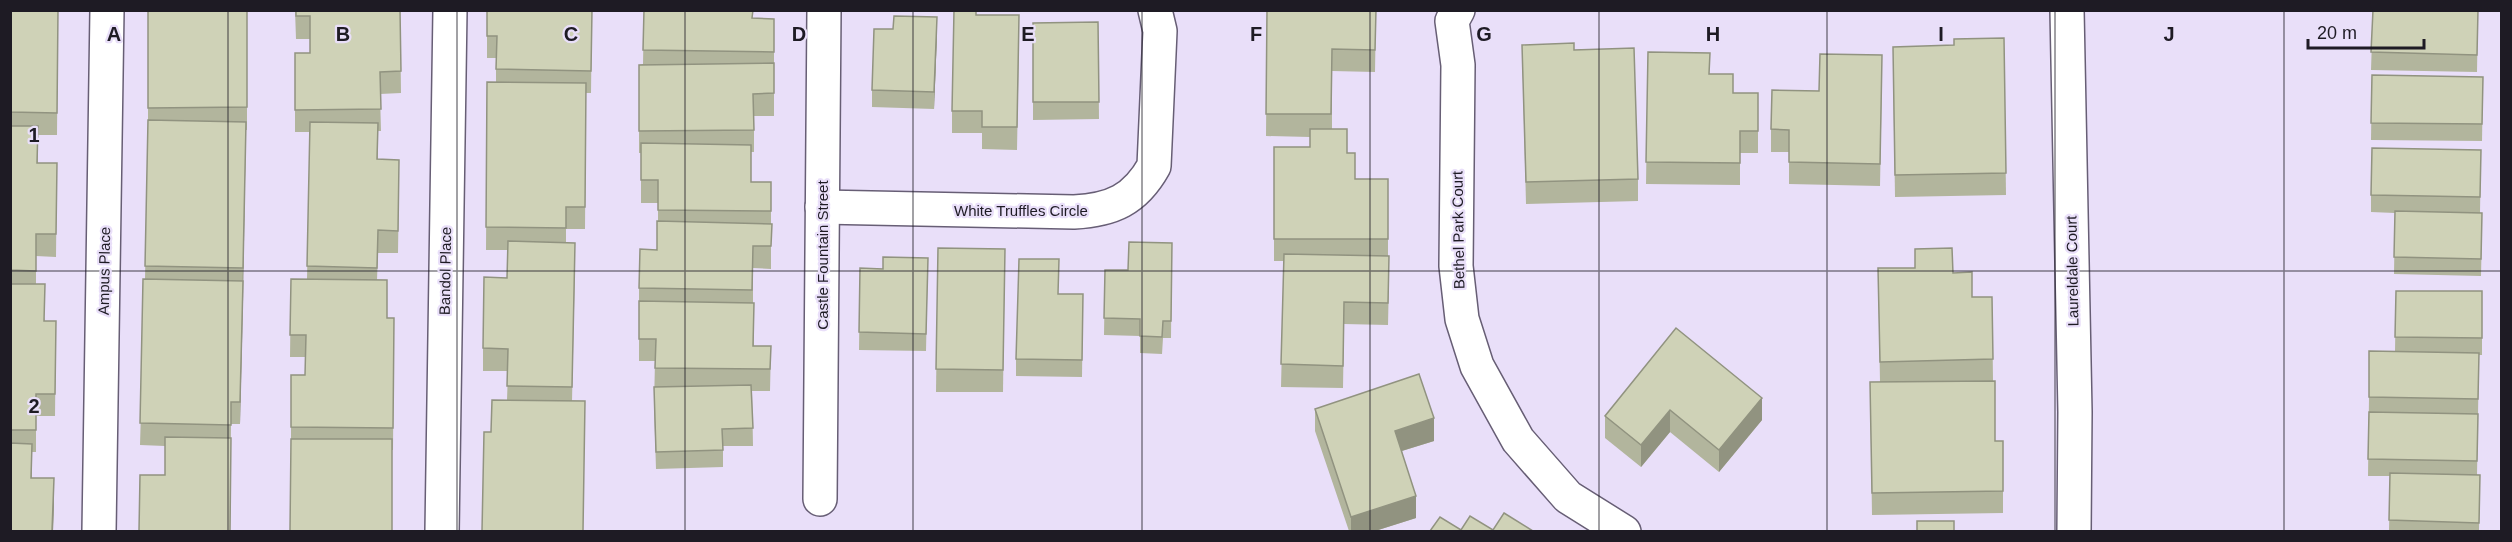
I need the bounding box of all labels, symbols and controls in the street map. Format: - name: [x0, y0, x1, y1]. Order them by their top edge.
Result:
- scale bar: [2308, 12, 2424, 50]
- text: A: [107, 23, 121, 45]
- text: B: [336, 23, 350, 45]
- text: C: [564, 23, 578, 45]
- text: D: [792, 23, 806, 45]
- text: E: [1021, 23, 1035, 45]
- text: F: [1250, 23, 1262, 45]
- text: G: [1476, 23, 1492, 45]
- text: H: [1706, 23, 1720, 45]
- text: I: [1938, 23, 1944, 45]
- text: J: [2163, 23, 2175, 45]
- text: 20 m: [2317, 23, 2357, 43]
- text: 1: [28, 124, 40, 146]
- street label: Bethel Park Court: [1448, 170, 1468, 289]
- street label: Castle Fountain Street: [814, 180, 831, 330]
- street label: White Truffles Circle: [954, 202, 1088, 219]
- street label: Laureldale Court: [2063, 215, 2081, 327]
- street label: Ampus Place: [95, 227, 113, 315]
- street label: Bandol Place: [436, 227, 454, 315]
- text: 2: [28, 395, 40, 417]

